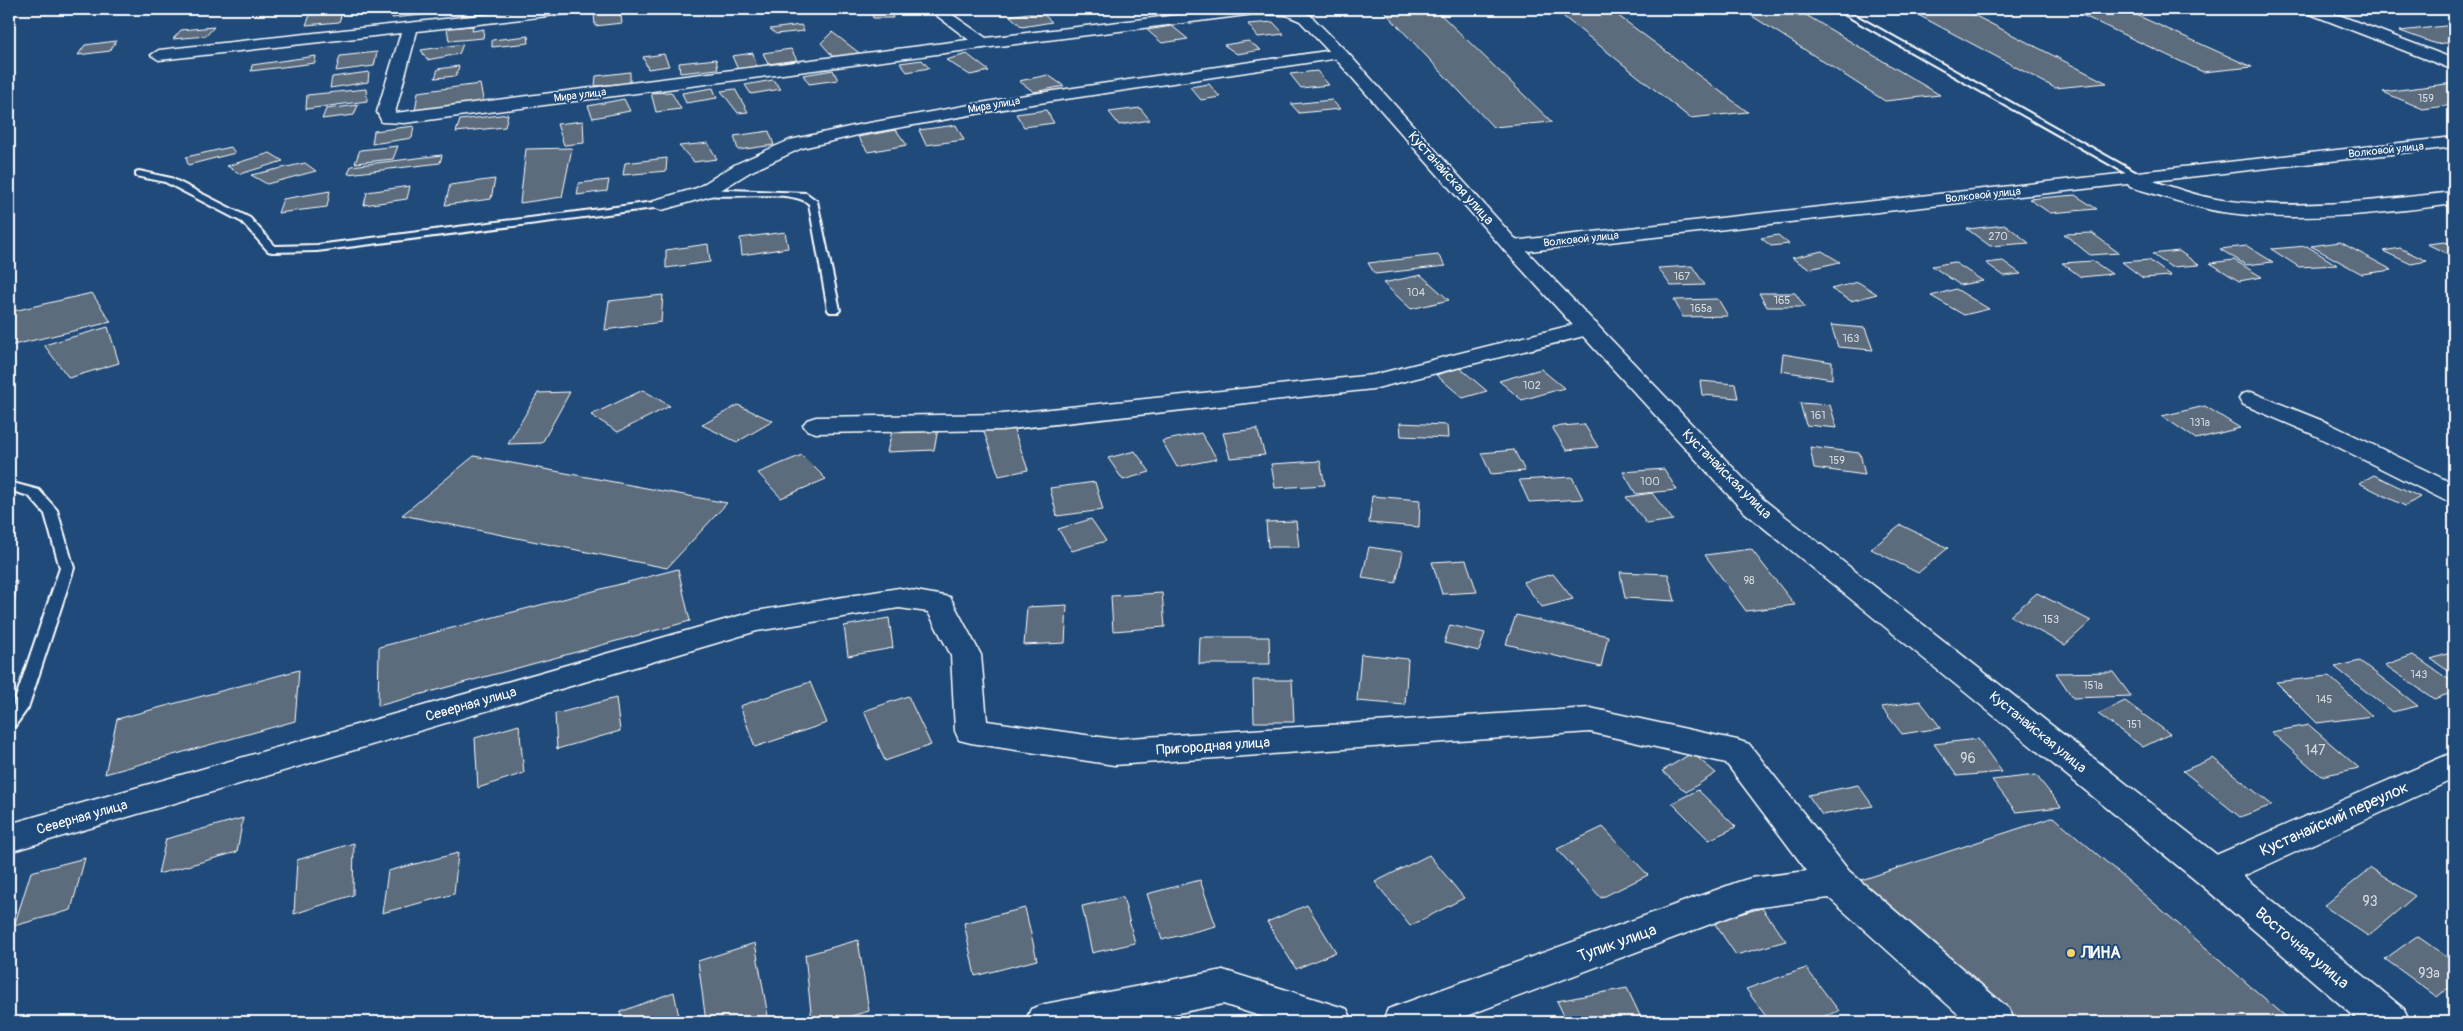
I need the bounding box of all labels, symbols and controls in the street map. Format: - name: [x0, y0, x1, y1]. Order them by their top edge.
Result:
- street label: Мира улица: [553, 85, 607, 105]
- house number: 159: [2418, 92, 2434, 105]
- street label: Мира улица: [967, 94, 1021, 116]
- street label: Кустанайская улица: [1405, 128, 1497, 228]
- street label: Волковой улица: [2348, 140, 2424, 160]
- street label: Волковой улица: [1945, 185, 2021, 205]
- street label: Волковой улица: [1543, 229, 1619, 249]
- house number: 270: [1988, 230, 2008, 243]
- house number: 167: [1674, 270, 1690, 283]
- house number: 104: [1407, 286, 1426, 299]
- house number: 165: [1774, 294, 1790, 307]
- house number: 165а: [1690, 302, 1712, 315]
- house number: 163: [1843, 332, 1859, 345]
- house number: 102: [1523, 379, 1541, 392]
- house number: 161: [1810, 409, 1826, 422]
- house number: 131а: [2190, 416, 2210, 429]
- street label: Кустанайская улица: [1679, 426, 1775, 522]
- house number: 159: [1829, 454, 1845, 467]
- house number: 100: [1640, 475, 1660, 488]
- house number: 98: [1743, 574, 1755, 587]
- house number: 153: [2043, 613, 2059, 626]
- house number: 143: [2411, 668, 2427, 681]
- house number: 151а: [2083, 679, 2103, 692]
- street label: Северная улица: [424, 683, 518, 725]
- street label: Кустанайская улица: [1986, 688, 2090, 776]
- house number: 145: [2316, 693, 2332, 706]
- house number: 151: [2127, 718, 2141, 731]
- street label: Пригородная улица: [1156, 734, 1270, 758]
- house number: 147: [2305, 742, 2326, 759]
- house number: 96: [1960, 750, 1976, 767]
- street label: Кустанайский переулок: [2257, 777, 2411, 861]
- street label: Северная улица: [35, 796, 129, 838]
- house number: 93: [2362, 893, 2378, 910]
- street label: Восточная улица: [2251, 903, 2353, 993]
- street label: Тупик улица: [1575, 919, 1659, 967]
- place label: ЛИНА: [2080, 943, 2121, 963]
- marker: ЛИНА: [2065, 947, 2077, 959]
- house number: 93а: [2418, 965, 2440, 982]

